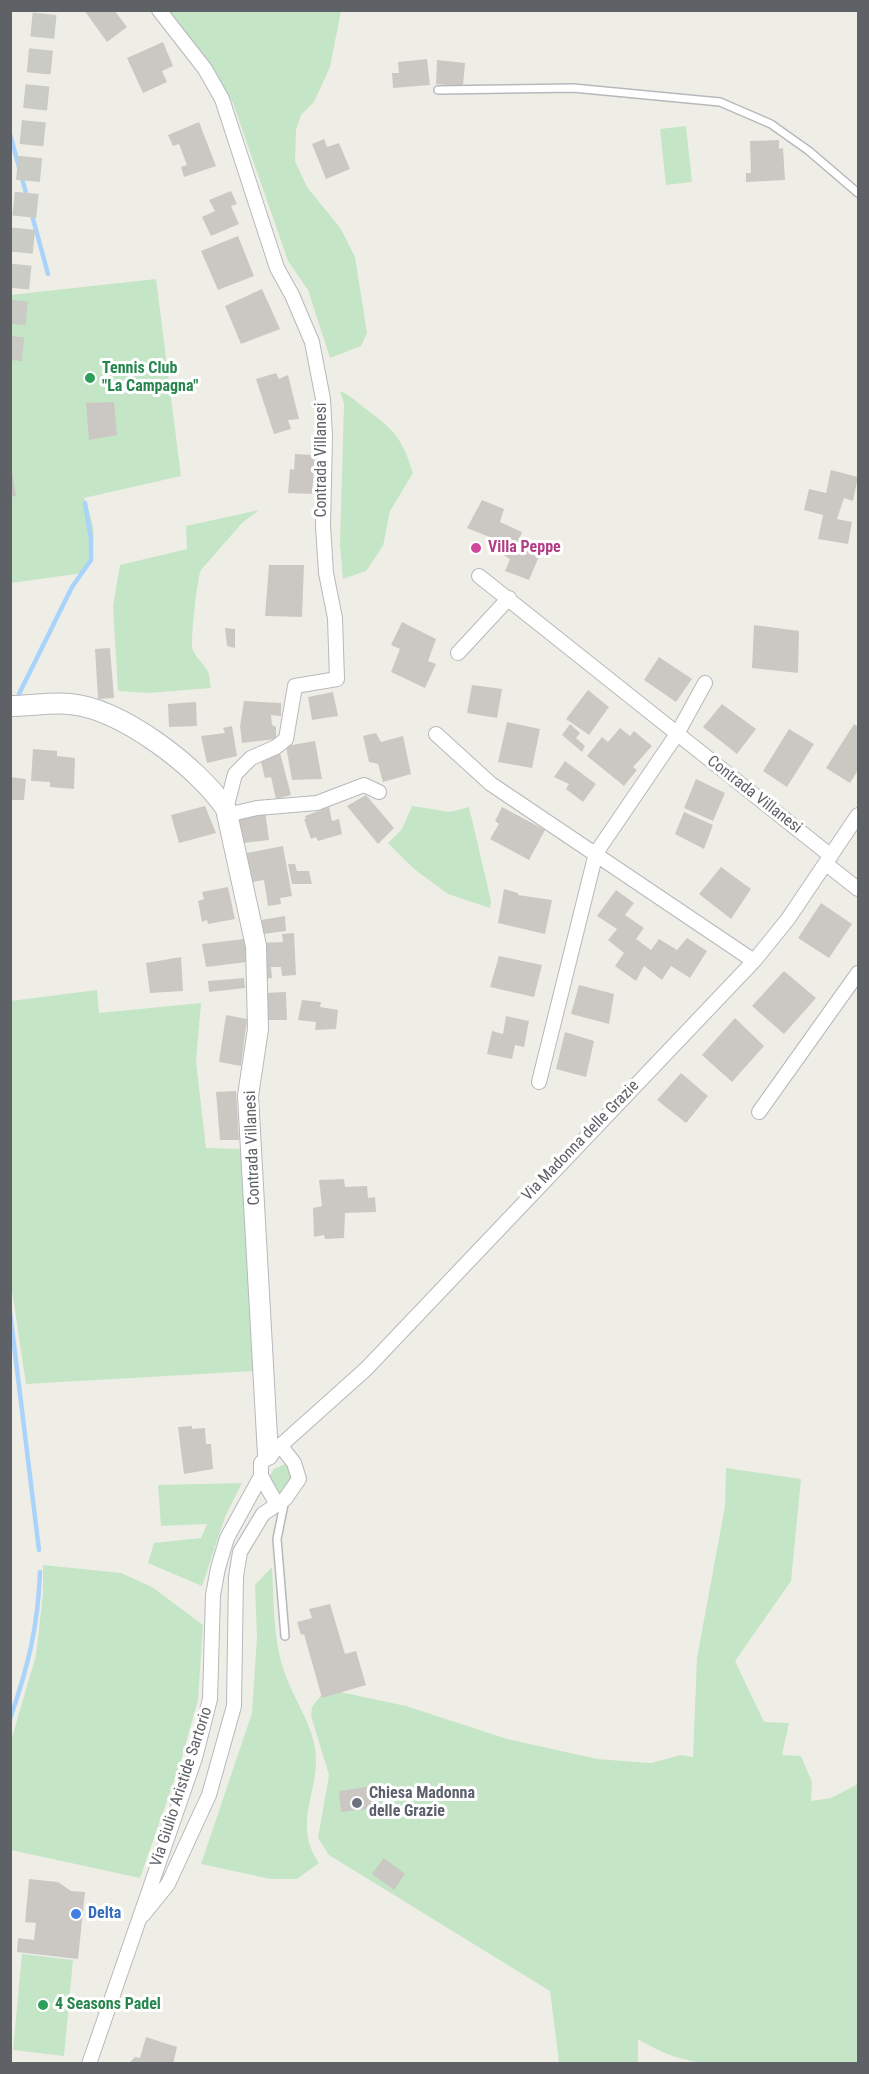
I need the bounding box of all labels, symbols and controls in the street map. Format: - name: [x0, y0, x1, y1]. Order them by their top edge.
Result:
- place label: Tennis Club "La Campagna": [102, 359, 198, 397]
- marker: Tennis Club "La Campagna": [83, 371, 97, 385]
- street label: Contrada Villanesi: [312, 403, 332, 517]
- place label: Villa Peppe: [488, 538, 561, 558]
- marker: Villa Peppe: [469, 541, 483, 555]
- street label: Contrada Villanesi: [703, 752, 805, 838]
- street label: Via Madonna delle Grazie: [518, 1077, 644, 1205]
- street label: Contrada Villanesi: [241, 1090, 265, 1206]
- street label: Via Giulio Aristide Sartorio: [147, 1705, 217, 1869]
- place label: Chiesa Madonna delle Grazie: [369, 1784, 475, 1822]
- marker: Chiesa Madonna delle Grazie: [350, 1796, 364, 1810]
- place label: Delta: [88, 1904, 121, 1924]
- marker: Delta: [69, 1907, 83, 1921]
- place label: 4 Seasons Padel: [55, 1995, 161, 2015]
- marker: 4 Seasons Padel: [36, 1998, 50, 2012]

